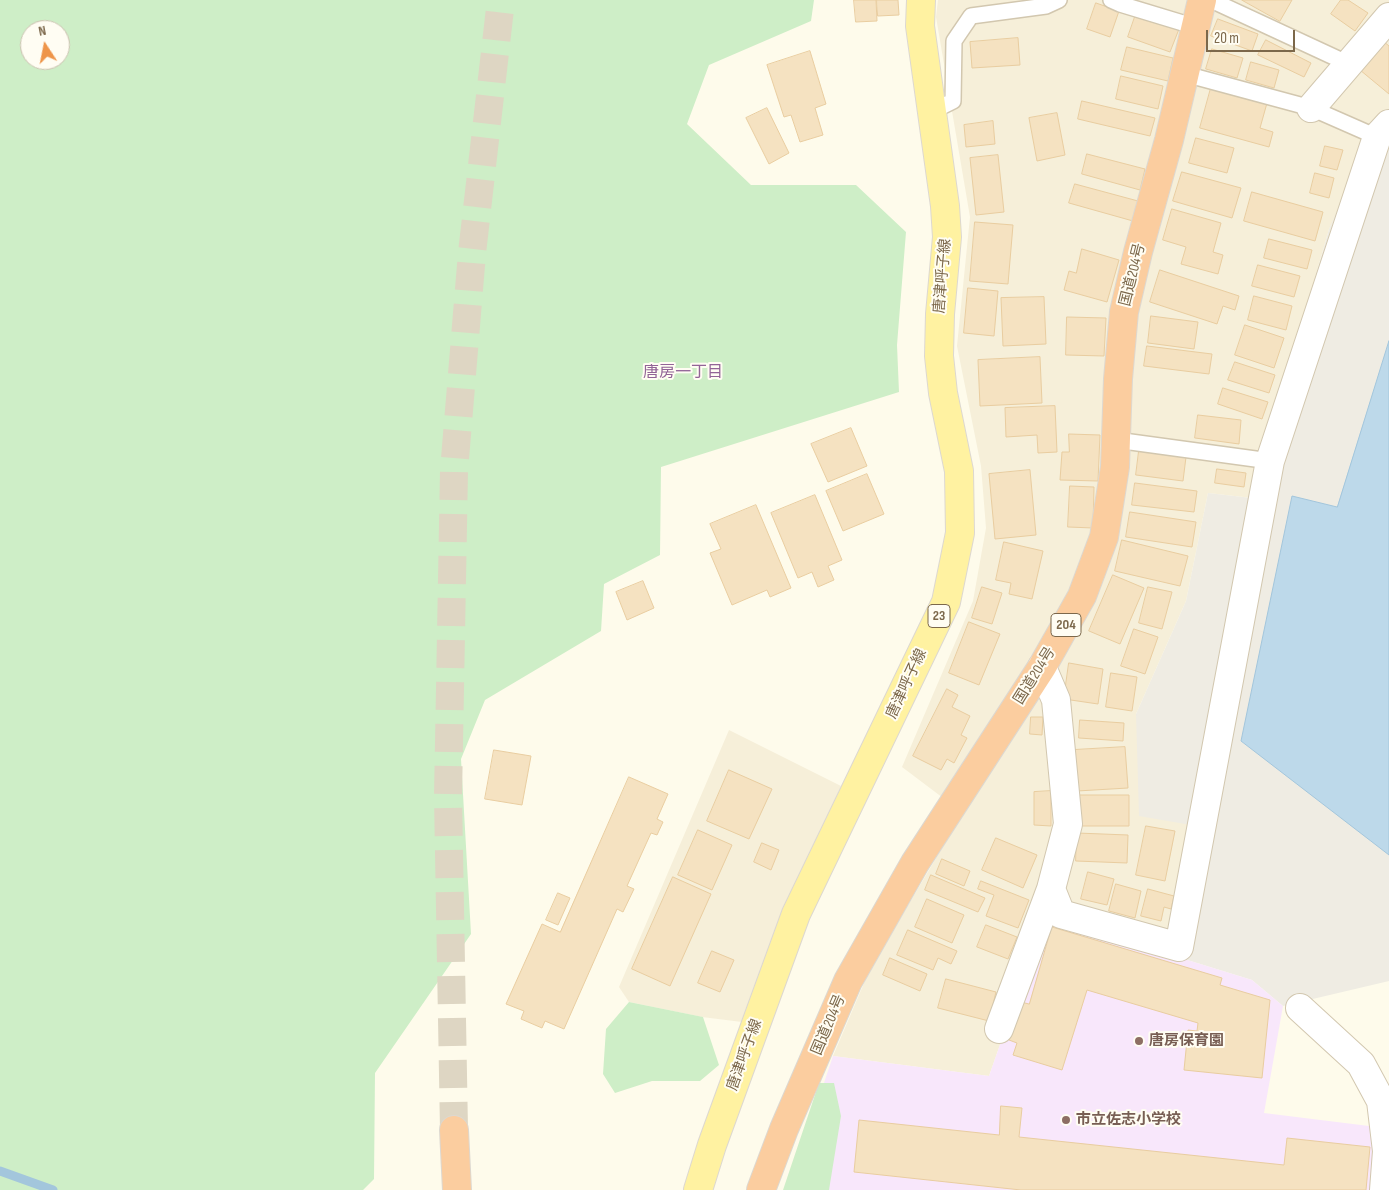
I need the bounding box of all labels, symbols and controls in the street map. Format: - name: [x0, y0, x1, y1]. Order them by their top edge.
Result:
- north arrow: [20, 20, 70, 70]
- scale bar: [1209, 20, 1298, 52]
- text: N: [37, 22, 48, 40]
- text: 20 m: [1214, 29, 1239, 48]
- street label: 唐津呼子線: [931, 238, 955, 314]
- street label: 国道204号: [1117, 242, 1149, 308]
- district label: 唐房一丁目: [643, 363, 723, 383]
- road number: 23: [928, 604, 950, 628]
- road number: 204: [1051, 614, 1081, 636]
- street label: 国道204号: [1010, 644, 1060, 708]
- street label: 唐津呼子線: [883, 646, 931, 722]
- street label: 国道204号: [808, 992, 850, 1058]
- street label: 唐津呼子線: [724, 1017, 766, 1093]
- place label: 唐房保育園: [1149, 1032, 1224, 1050]
- marker: 唐房保育園: [1133, 1035, 1145, 1047]
- place label: 市立佐志小学校: [1076, 1111, 1181, 1129]
- marker: 市立佐志小学校: [1060, 1114, 1072, 1126]

